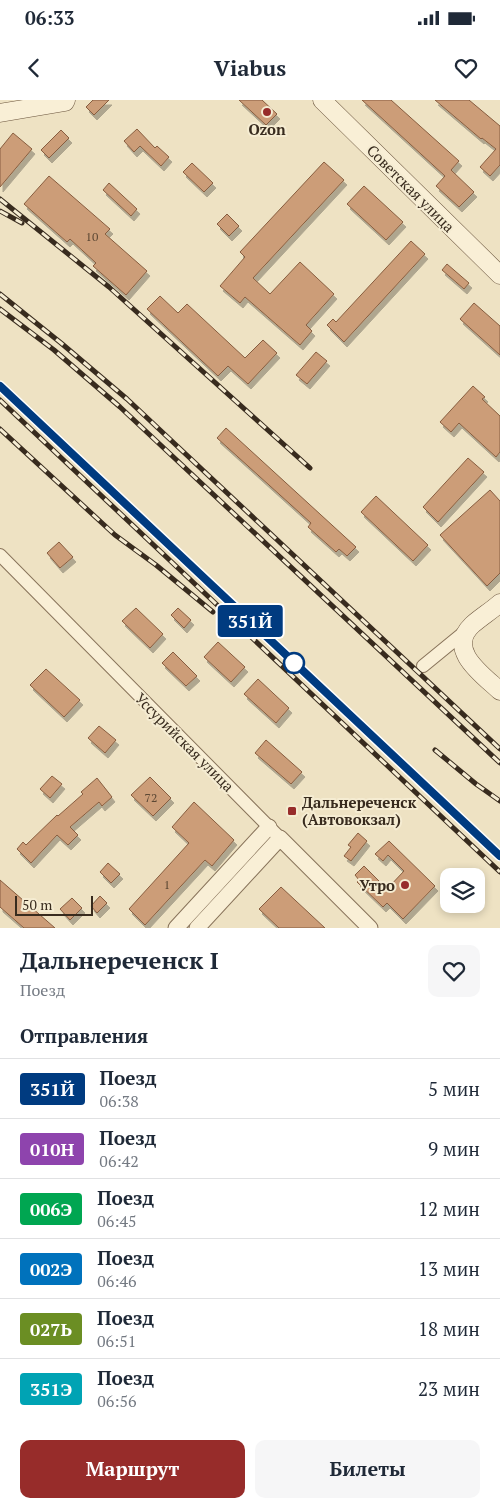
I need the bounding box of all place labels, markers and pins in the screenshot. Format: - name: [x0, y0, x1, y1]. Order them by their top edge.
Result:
- marker: Ozon: [261, 106, 273, 118]
- place label: Ozon: [248, 119, 286, 139]
- unlabelled marker: [283, 652, 305, 674]
- place label: Дальнереченск (Автовокзал): [302, 792, 417, 829]
- marker: Дальнереченск (Автовокзал): [286, 805, 298, 817]
- place label: Утро: [359, 875, 395, 895]
- marker: Утро: [399, 879, 411, 891]

